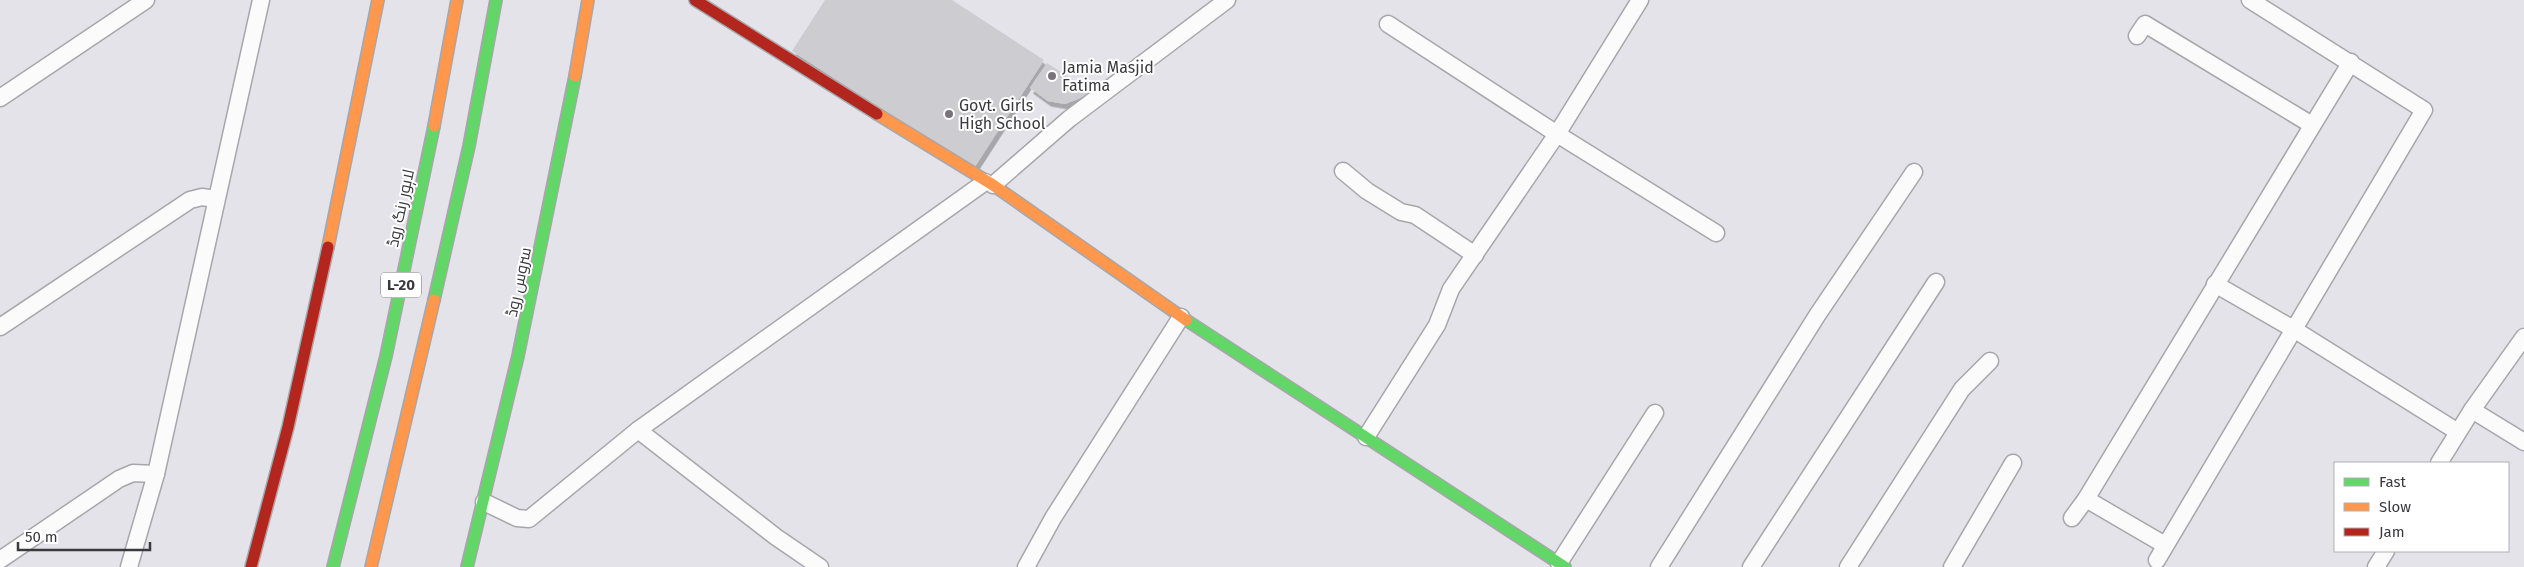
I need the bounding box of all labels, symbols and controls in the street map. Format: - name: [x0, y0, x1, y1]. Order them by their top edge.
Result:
- place label: Jamia Masjid Fatima: [1062, 58, 1154, 95]
- marker: Jamia Masjid Fatima: [1046, 70, 1058, 82]
- place label: Govt. Girls High School: [959, 96, 1046, 133]
- marker: Govt. Girls High School: [943, 108, 955, 120]
- street label: لاہور رنگ روڈ: [383, 168, 419, 249]
- street label: سروس روڈ: [502, 246, 536, 319]
- road number: L-20: [381, 272, 421, 298]
- legend: [2334, 462, 2509, 552]
- text: Fast: [2379, 473, 2406, 491]
- text: Slow: [2379, 498, 2411, 516]
- scale bar: [18, 520, 150, 552]
- text: Jam: [2379, 523, 2405, 541]
- text: 50 m: [25, 528, 58, 546]

